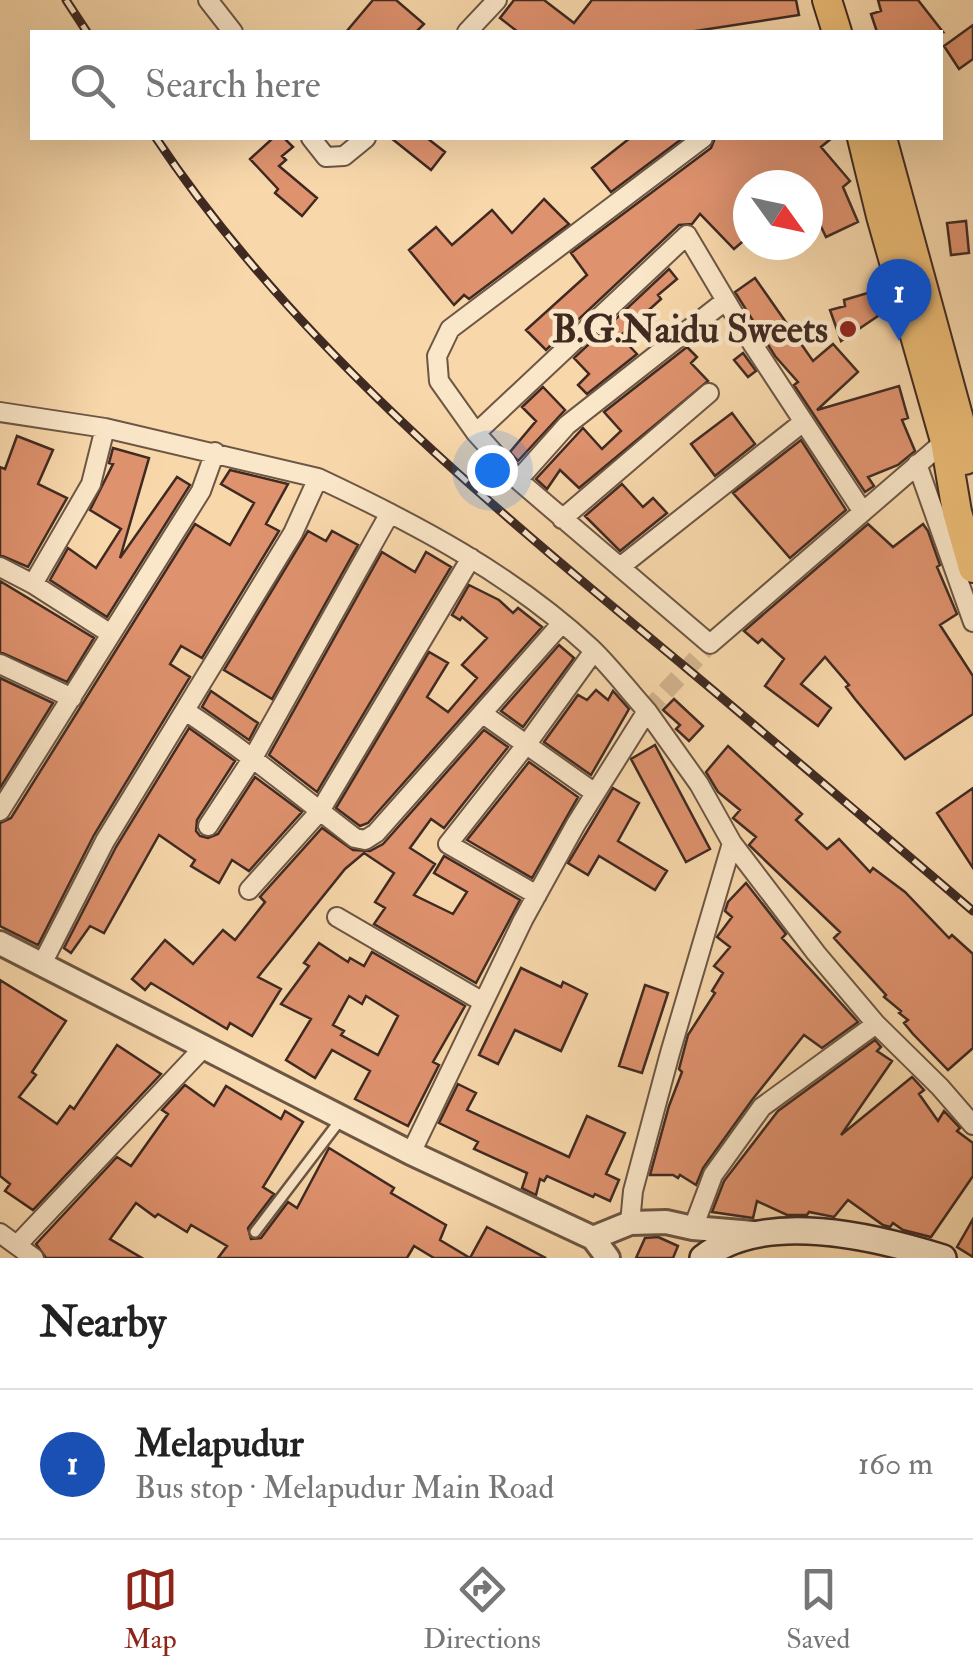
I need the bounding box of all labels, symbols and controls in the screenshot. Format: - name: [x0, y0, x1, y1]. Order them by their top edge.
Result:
- search box: [30, 30, 943, 140]
- icon: search: [65, 58, 120, 113]
- text: Search here: [145, 61, 321, 109]
- north arrow: [733, 170, 823, 260]
- pin: 1: [866, 258, 932, 341]
- place label: B.G.Naidu Sweets: [552, 306, 828, 354]
- marker: B.G.Naidu Sweets: [837, 318, 859, 340]
- your location: [467, 445, 518, 496]
- text: Nearby: [40, 1297, 166, 1349]
- text: Melapudur: [135, 1420, 304, 1468]
- text: 1: [67, 1444, 78, 1484]
- text: 160 m: [858, 1444, 933, 1484]
- text: Bus stop · Melapudur Main Road: [135, 1468, 554, 1508]
- tab: Map: [123, 1562, 178, 1657]
- tab: Directions: [423, 1562, 541, 1657]
- tab: Saved: [786, 1562, 850, 1657]

